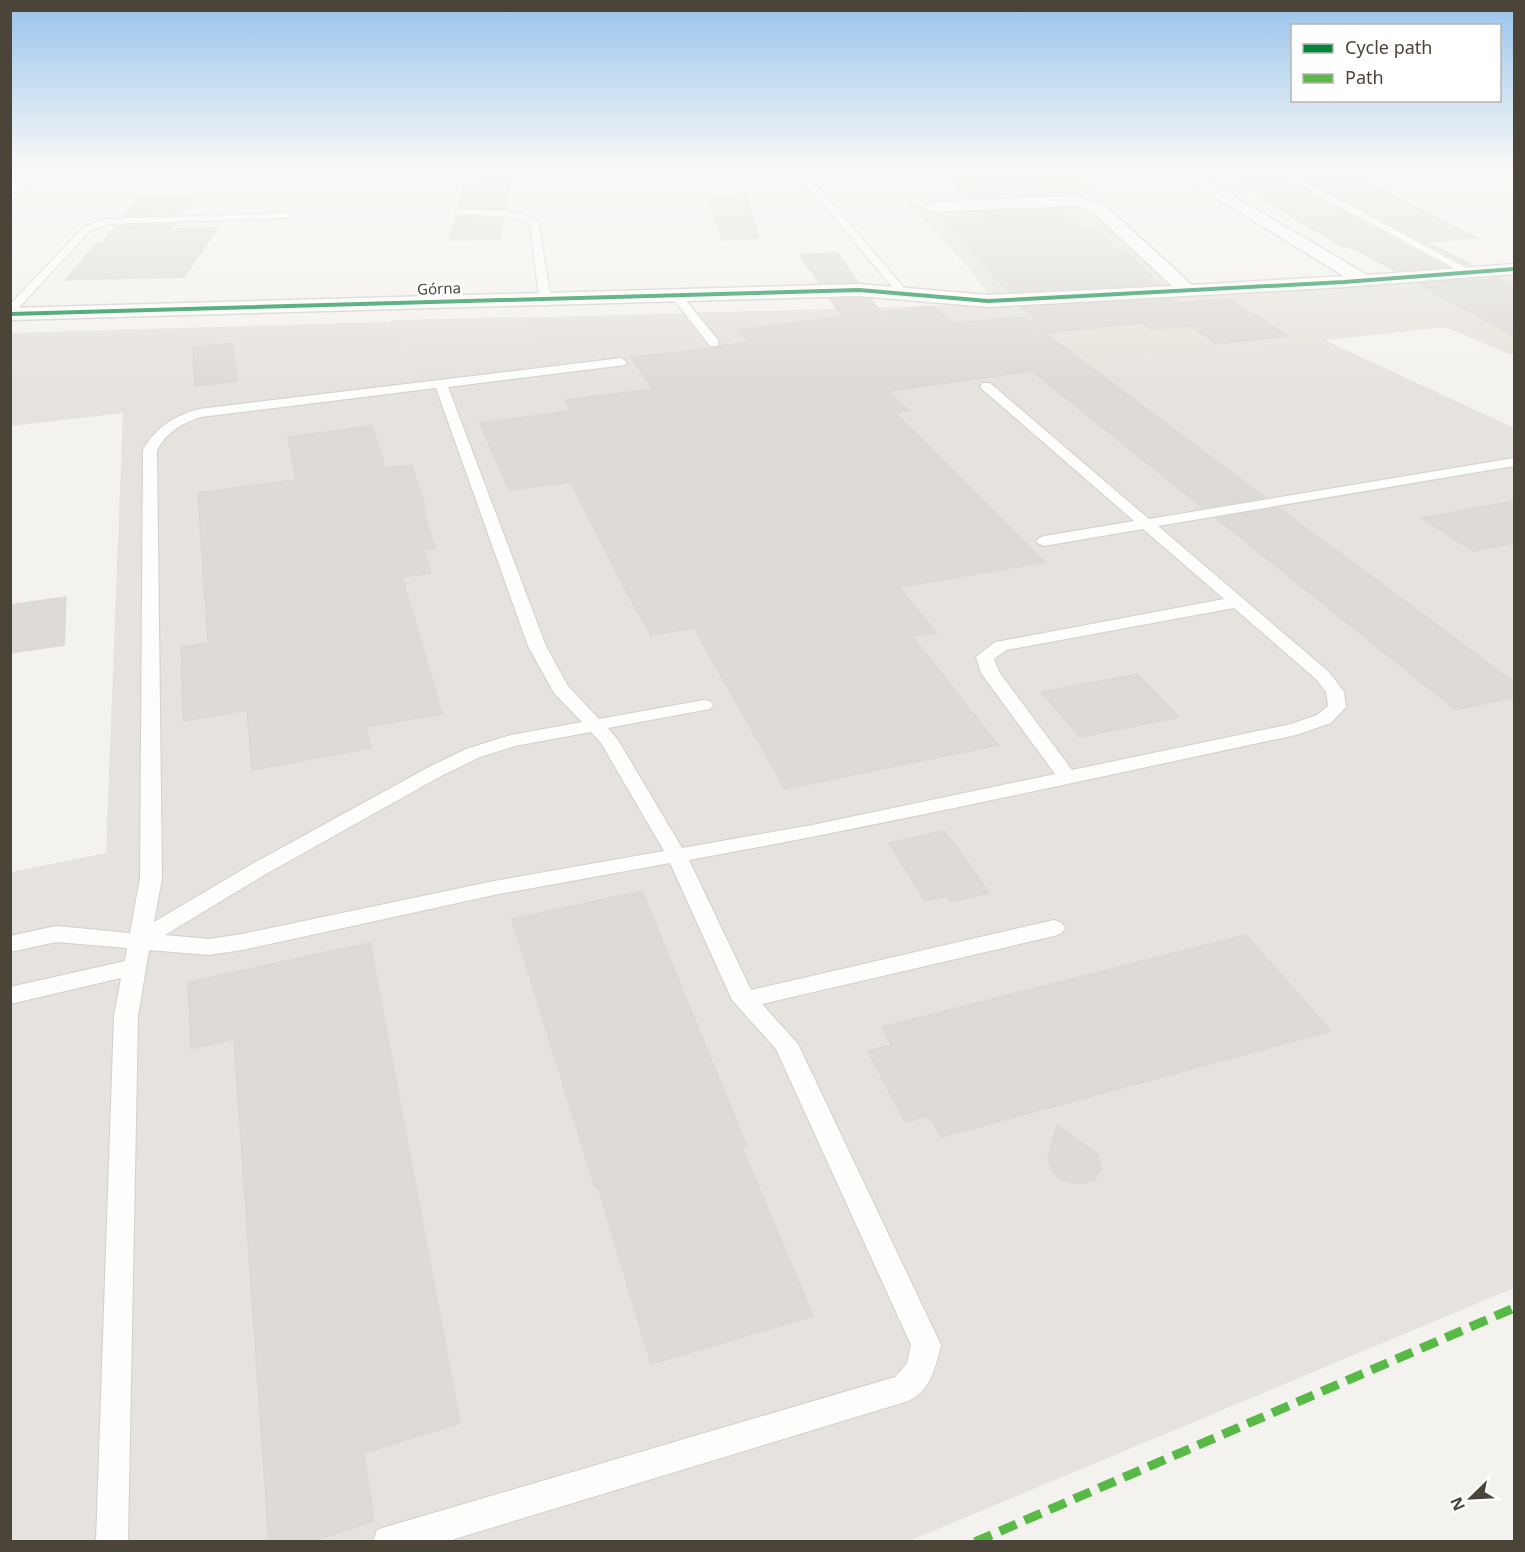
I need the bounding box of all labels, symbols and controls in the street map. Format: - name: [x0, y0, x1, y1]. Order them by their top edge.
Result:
- legend: [1291, 24, 1501, 102]
- text: Cycle path: [1345, 35, 1432, 59]
- text: Path: [1345, 65, 1384, 89]
- street label: Górna: [417, 277, 461, 299]
- north arrow: [1441, 1468, 1501, 1528]
- text: N: [1445, 1494, 1470, 1515]

